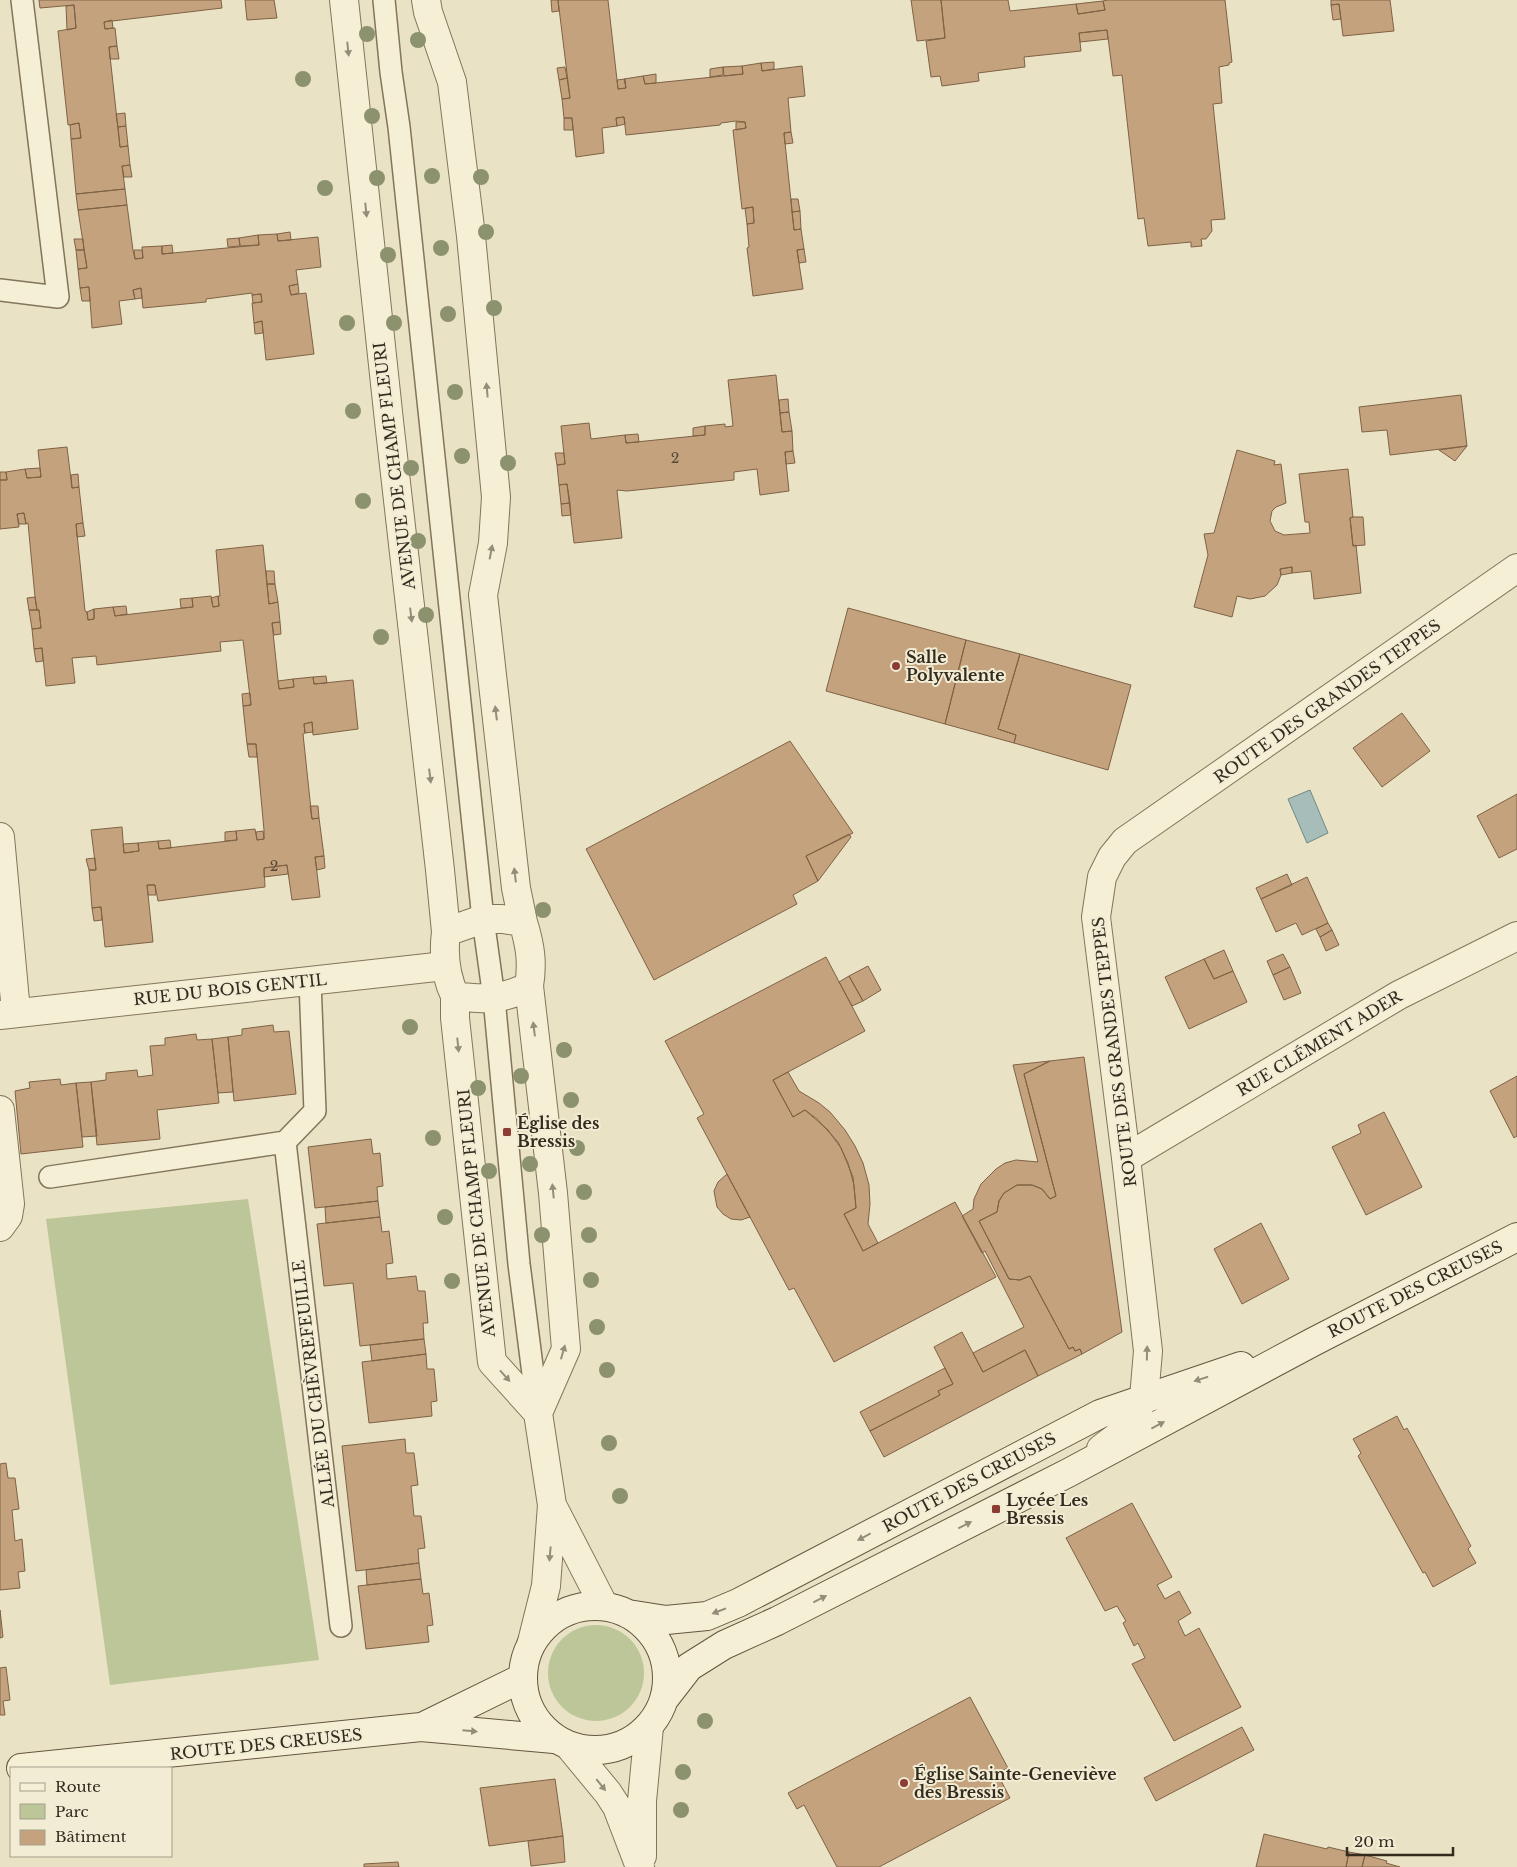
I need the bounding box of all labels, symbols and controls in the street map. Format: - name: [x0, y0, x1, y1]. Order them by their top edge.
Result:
- one-way arrow: [344, 41, 352, 57]
- one-way arrow: [362, 202, 370, 218]
- street label: AVENUE DE CHAMP FLEURI: [369, 341, 419, 592]
- one-way arrow: [483, 382, 491, 398]
- house number: 2: [671, 449, 679, 467]
- one-way arrow: [487, 545, 495, 560]
- one-way arrow: [407, 607, 415, 623]
- street label: ROUTE DES GRANDES TEPPES: [1210, 615, 1444, 787]
- place label: Salle Polyvalente: [906, 647, 1005, 685]
- marker: Salle Polyvalente: [890, 660, 902, 672]
- one-way arrow: [492, 705, 500, 721]
- one-way arrow: [426, 769, 434, 785]
- house number: 2: [270, 857, 278, 875]
- one-way arrow: [511, 866, 519, 882]
- street label: ROUTE DES GRANDES TEPPES: [1087, 916, 1141, 1188]
- street label: RUE DU BOIS GENTIL: [132, 969, 328, 1009]
- street label: RUE CLÉMENT ADER: [1233, 985, 1406, 1100]
- one-way arrow: [530, 1021, 538, 1037]
- one-way arrow: [454, 1037, 462, 1053]
- street label: AVENUE DE CHAMP FLEURI: [453, 1088, 499, 1339]
- place label: Église des Bressis: [517, 1113, 599, 1151]
- marker: Église des Bressis: [501, 1126, 513, 1138]
- one-way arrow: [549, 1182, 557, 1198]
- street label: ROUTE DES CREUSES: [1324, 1236, 1506, 1342]
- street label: ALLÉE DU CHÈVREFEUILLE: [288, 1259, 338, 1510]
- one-way arrow: [560, 1344, 568, 1359]
- one-way arrow: [1143, 1345, 1151, 1361]
- one-way arrow: [499, 1369, 511, 1381]
- one-way arrow: [1193, 1376, 1208, 1383]
- one-way arrow: [1150, 1421, 1165, 1429]
- street label: ROUTE DES CREUSES: [879, 1428, 1059, 1536]
- place label: Lycée Les Bressis: [1006, 1490, 1088, 1528]
- marker: Lycée Les Bressis: [990, 1503, 1002, 1515]
- one-way arrow: [958, 1521, 972, 1529]
- one-way arrow: [857, 1533, 871, 1541]
- one-way arrow: [545, 1546, 553, 1562]
- one-way arrow: [813, 1595, 828, 1603]
- one-way arrow: [712, 1608, 727, 1615]
- street label: ROUTE DES CREUSES: [169, 1724, 363, 1764]
- one-way arrow: [462, 1727, 478, 1735]
- place label: Église Sainte-Geneviève des Bressis: [914, 1764, 1117, 1802]
- legend: [10, 1767, 172, 1857]
- text: Route: [55, 1777, 101, 1796]
- marker: Église Sainte-Geneviève des Bressis: [898, 1777, 910, 1789]
- one-way arrow: [596, 1778, 607, 1791]
- text: Parc: [55, 1802, 88, 1821]
- scale bar: [1347, 1824, 1453, 1856]
- text: Bâtiment: [55, 1827, 127, 1846]
- text: 20 m: [1354, 1832, 1394, 1851]

